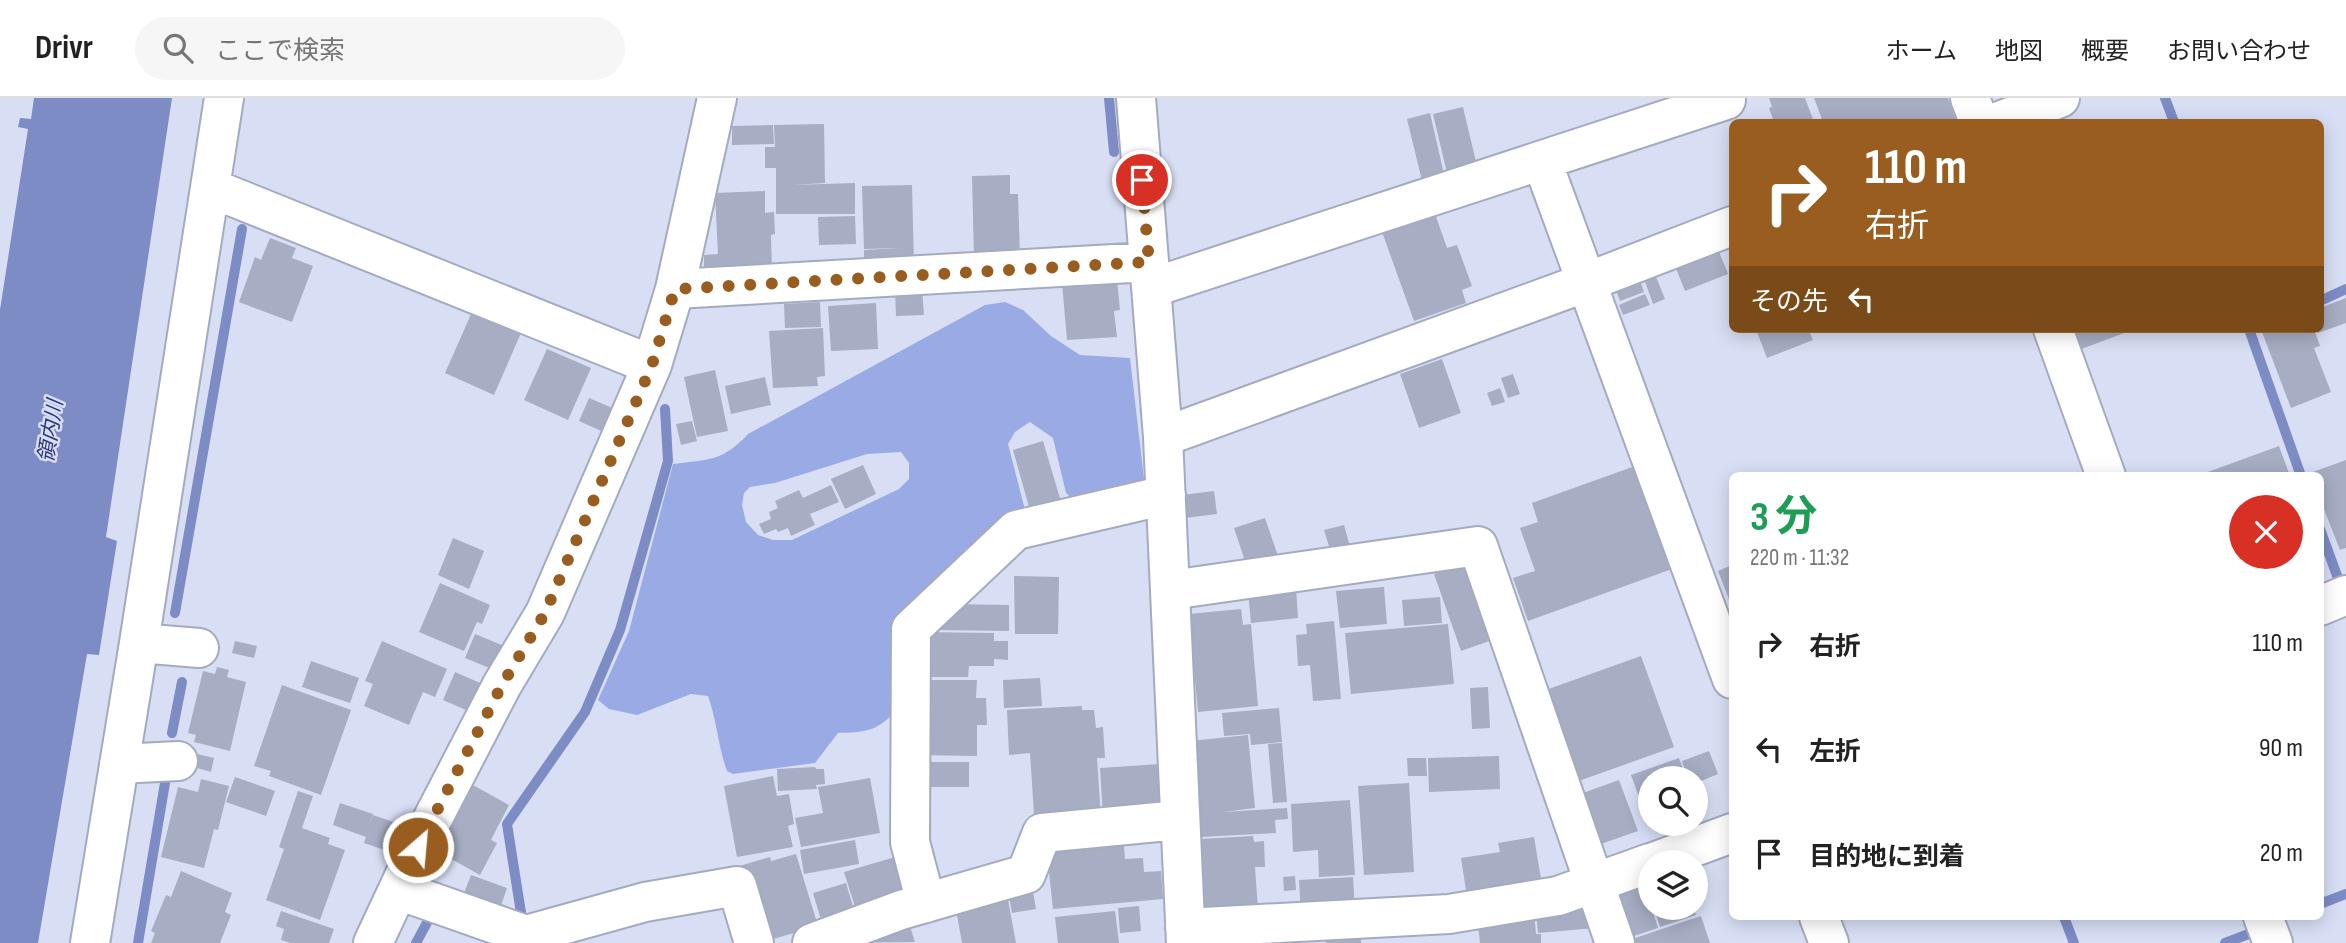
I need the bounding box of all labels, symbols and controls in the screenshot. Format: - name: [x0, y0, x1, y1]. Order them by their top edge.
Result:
- search box: [135, 17, 625, 80]
- text: Drivr: [35, 28, 93, 68]
- icon: search: [159, 29, 197, 67]
- text: ここで検索: [215, 36, 345, 67]
- text: ホーム: [1886, 37, 1957, 66]
- text: 地図: [1995, 37, 2043, 66]
- text: 概要: [2081, 37, 2129, 66]
- text: お問い合わせ: [2167, 37, 2311, 66]
- text: 110 m: [1865, 139, 1967, 198]
- icon: right: [1750, 147, 1841, 238]
- pin: [1112, 150, 1172, 210]
- icon: arrive: [1123, 161, 1161, 199]
- text: 右折: [1865, 207, 1929, 246]
- icon: left: [1842, 280, 1880, 318]
- text: その先: [1750, 287, 1828, 318]
- water label: 領内川: [34, 396, 69, 464]
- text: 3 分: [1750, 492, 1817, 543]
- button: close: [2229, 495, 2303, 569]
- text: 220 m · 11:32: [1750, 544, 1849, 572]
- icon: right: [1750, 625, 1788, 663]
- text: 110 m: [2252, 628, 2303, 659]
- text: 右折: [1809, 632, 1861, 663]
- icon: left: [1750, 730, 1788, 768]
- text: 90 m: [2259, 733, 2303, 764]
- text: 左折: [1809, 737, 1861, 768]
- map controls: [1638, 766, 1708, 920]
- button: search: [1638, 766, 1708, 836]
- position arrow: [381, 810, 455, 884]
- icon: arrive: [1750, 835, 1788, 873]
- text: 20 m: [2260, 838, 2303, 869]
- text: 目的地に到着: [1809, 842, 1965, 873]
- button: layers: [1638, 850, 1708, 920]

